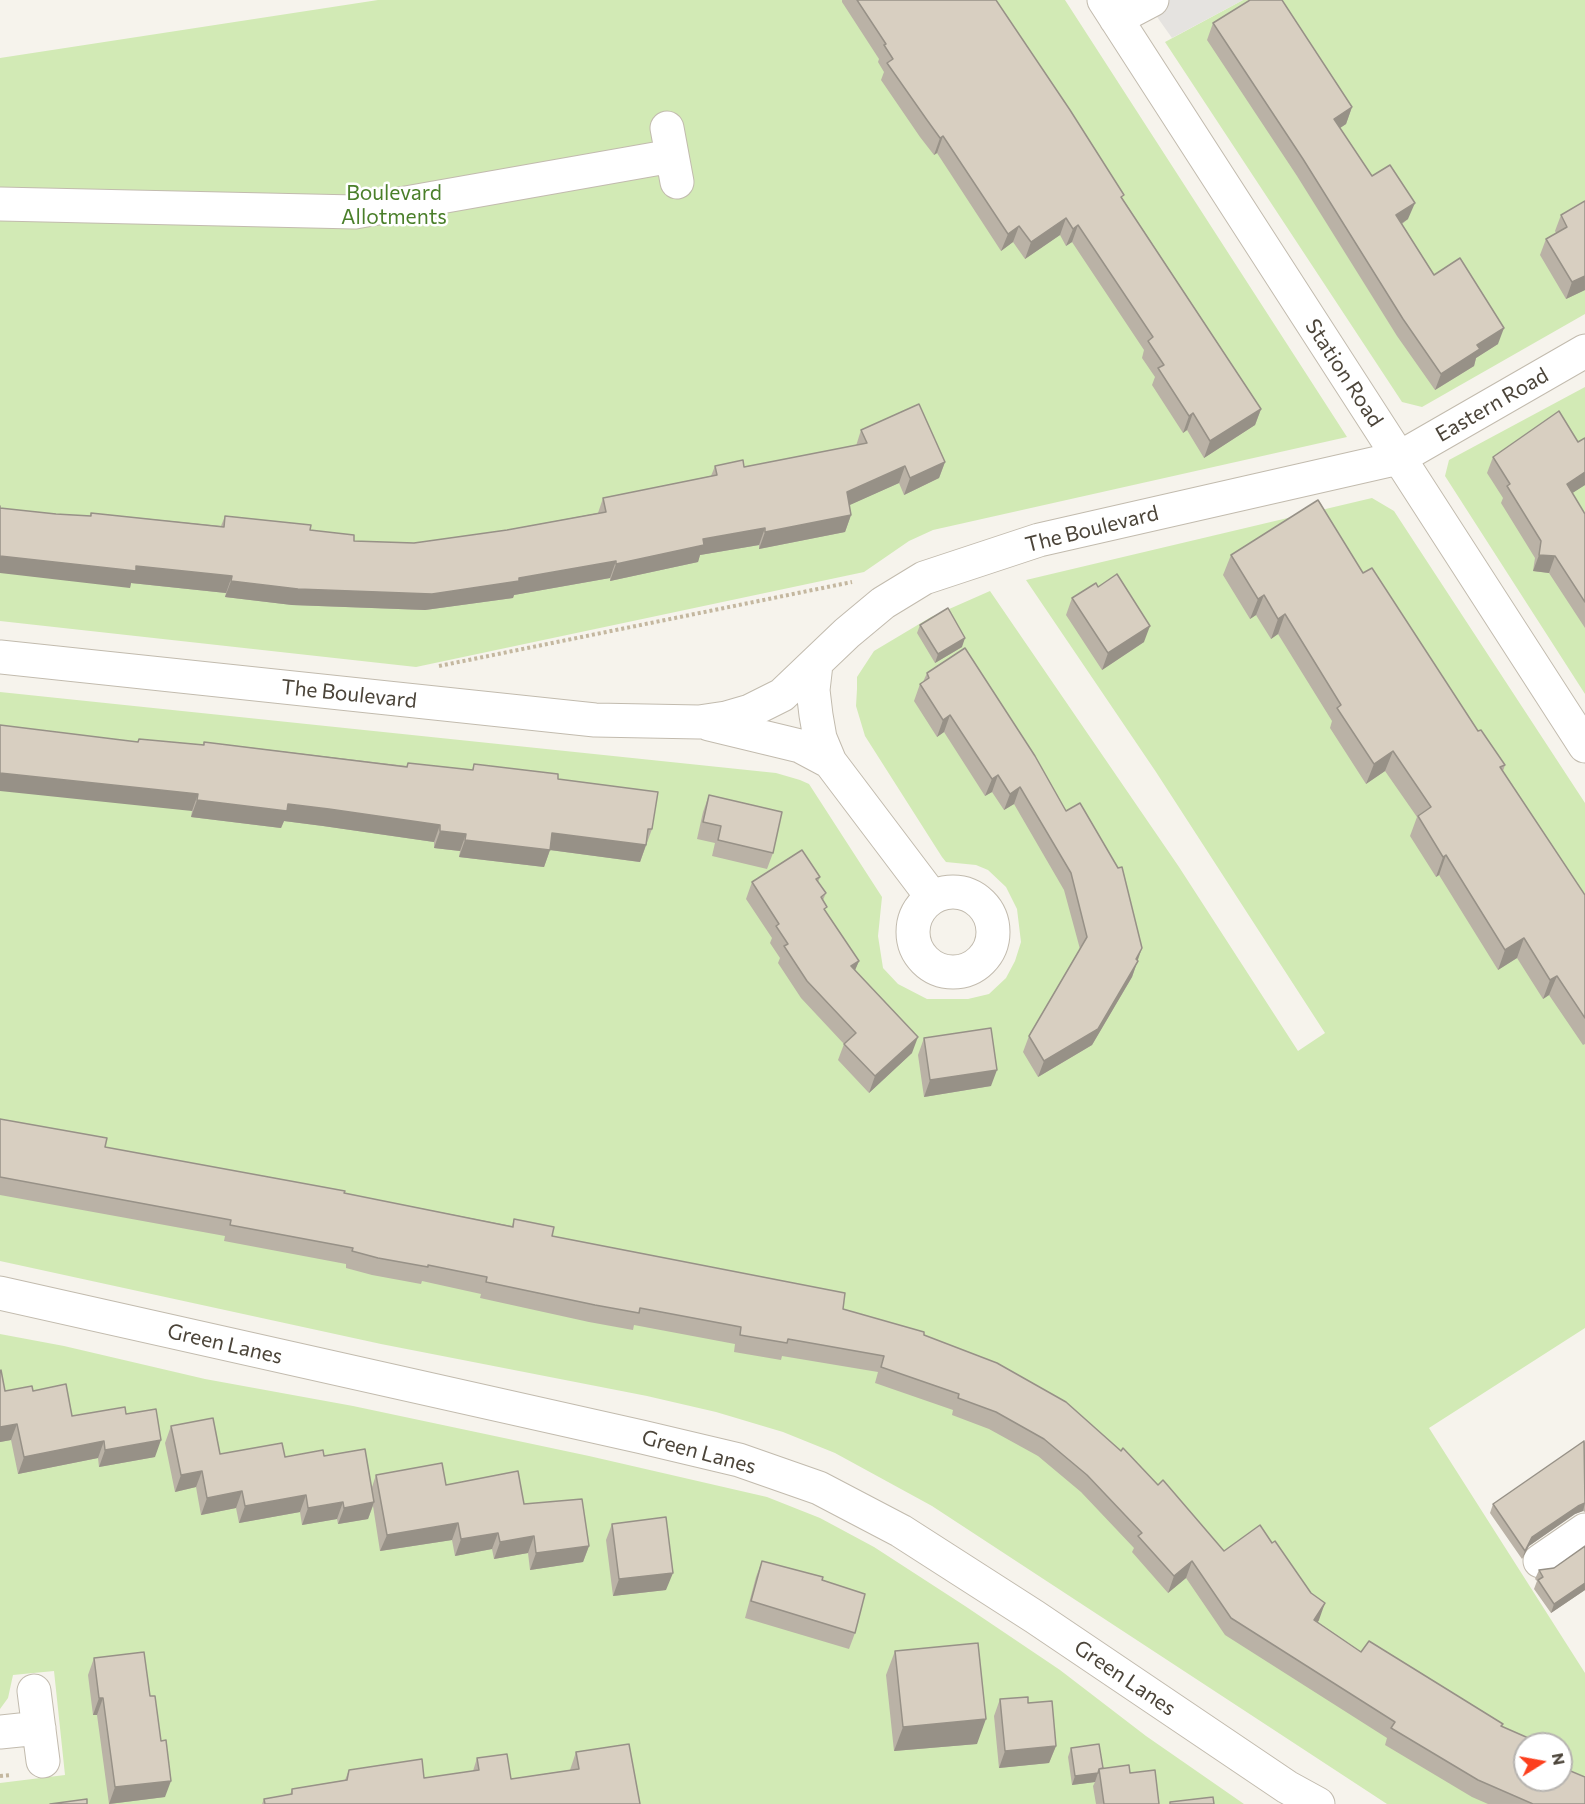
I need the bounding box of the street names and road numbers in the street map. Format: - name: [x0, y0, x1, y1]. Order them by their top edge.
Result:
- street label: Station Road: [1300, 314, 1388, 432]
- street label: Eastern Road: [1431, 363, 1553, 447]
- street label: The Boulevard: [1023, 500, 1161, 558]
- street label: The Boulevard: [280, 674, 418, 714]
- street label: Green Lanes: [165, 1319, 285, 1369]
- street label: Green Lanes: [639, 1425, 759, 1479]
- street label: Green Lanes: [1069, 1635, 1181, 1721]

